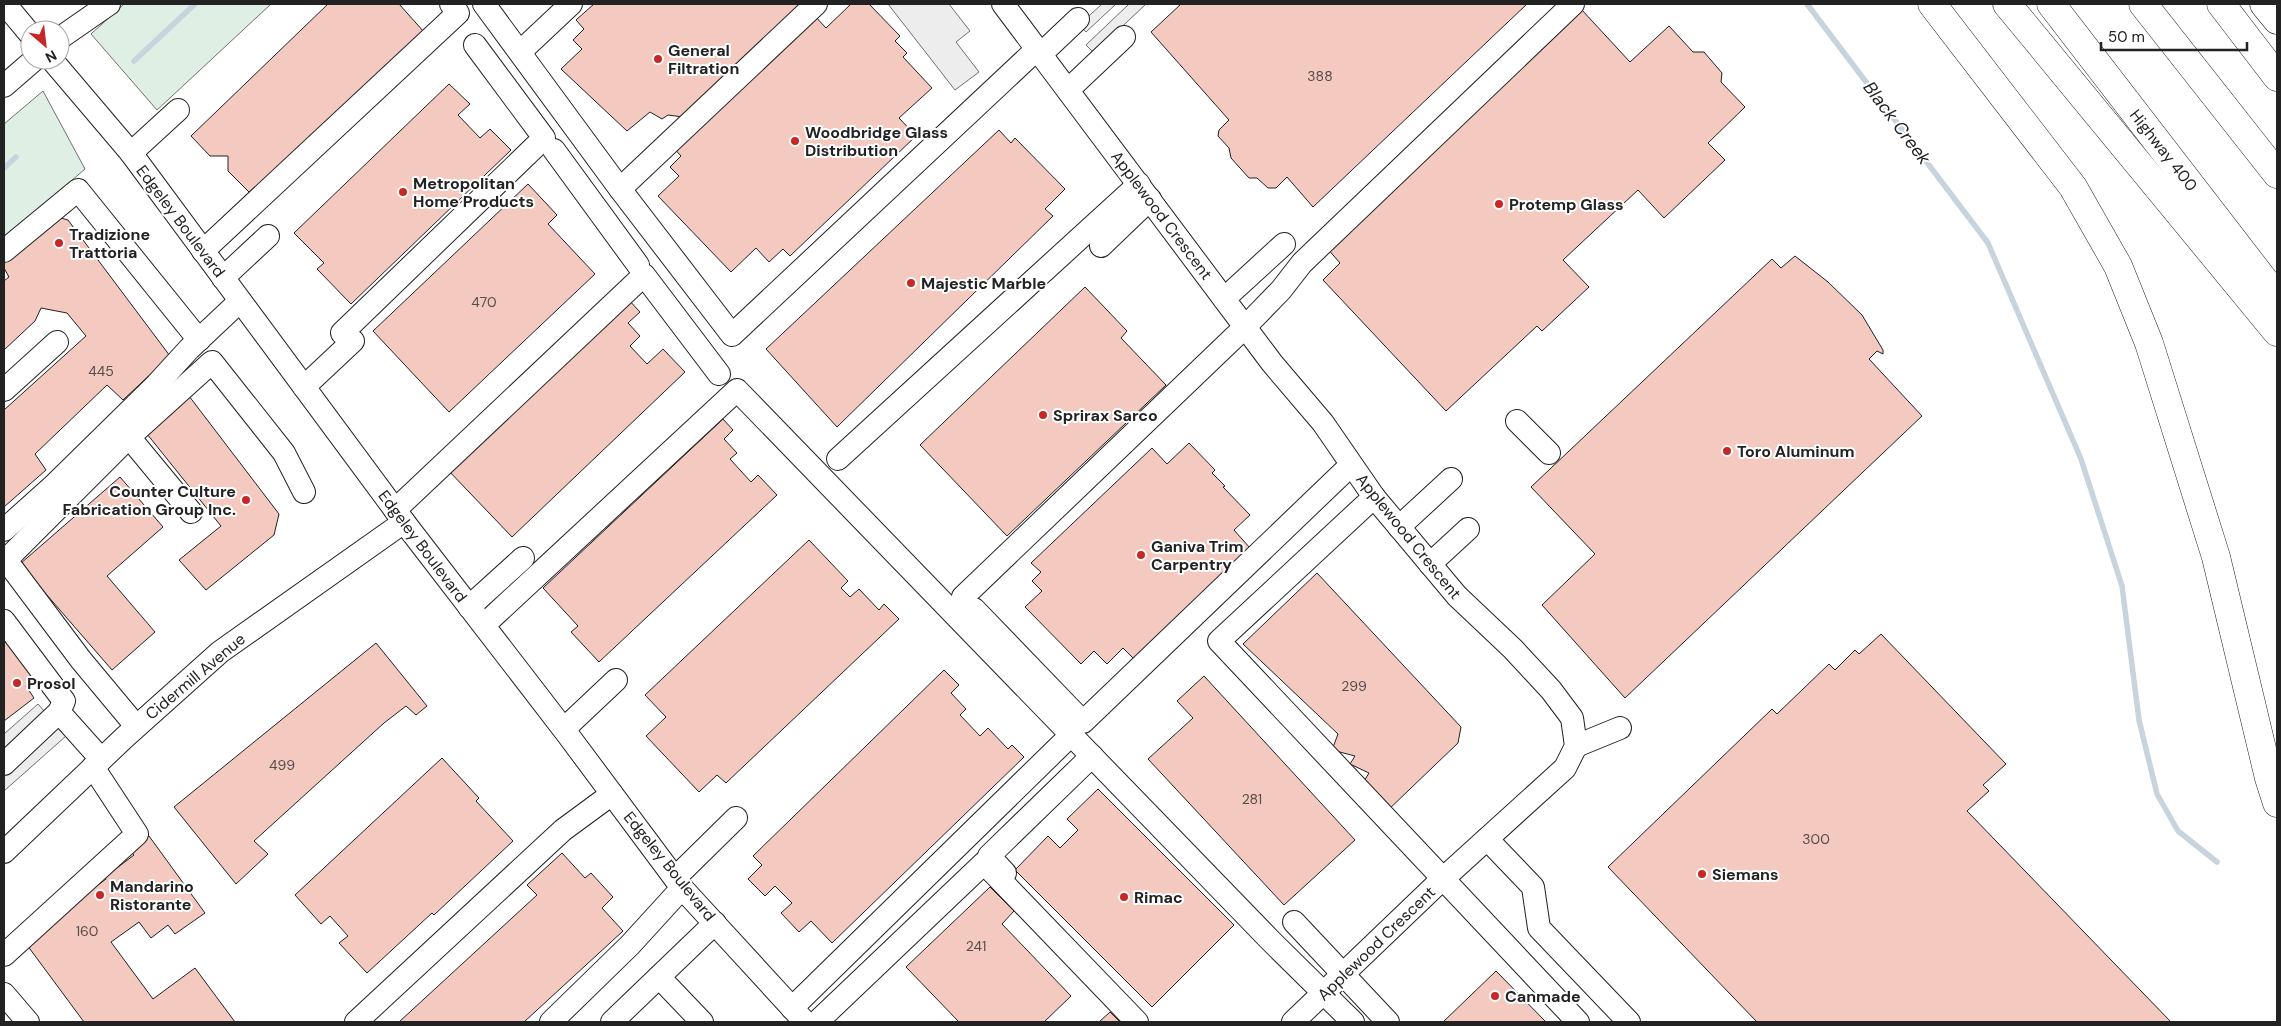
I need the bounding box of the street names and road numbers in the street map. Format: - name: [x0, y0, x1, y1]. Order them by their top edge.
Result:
- street label: Highway 400: [2125, 105, 2202, 195]
- street label: Applewood Crescent: [1106, 147, 1217, 284]
- street label: Edgeley Boulevard: [132, 161, 230, 282]
- street label: Applewood Crescent: [1351, 469, 1466, 604]
- street label: Edgeley Boulevard: [374, 486, 472, 607]
- street label: Cidermill Avenue: [141, 628, 250, 724]
- street label: Edgeley Boulevard: [619, 807, 720, 925]
- street label: Applewood Crescent: [1313, 882, 1440, 1005]

